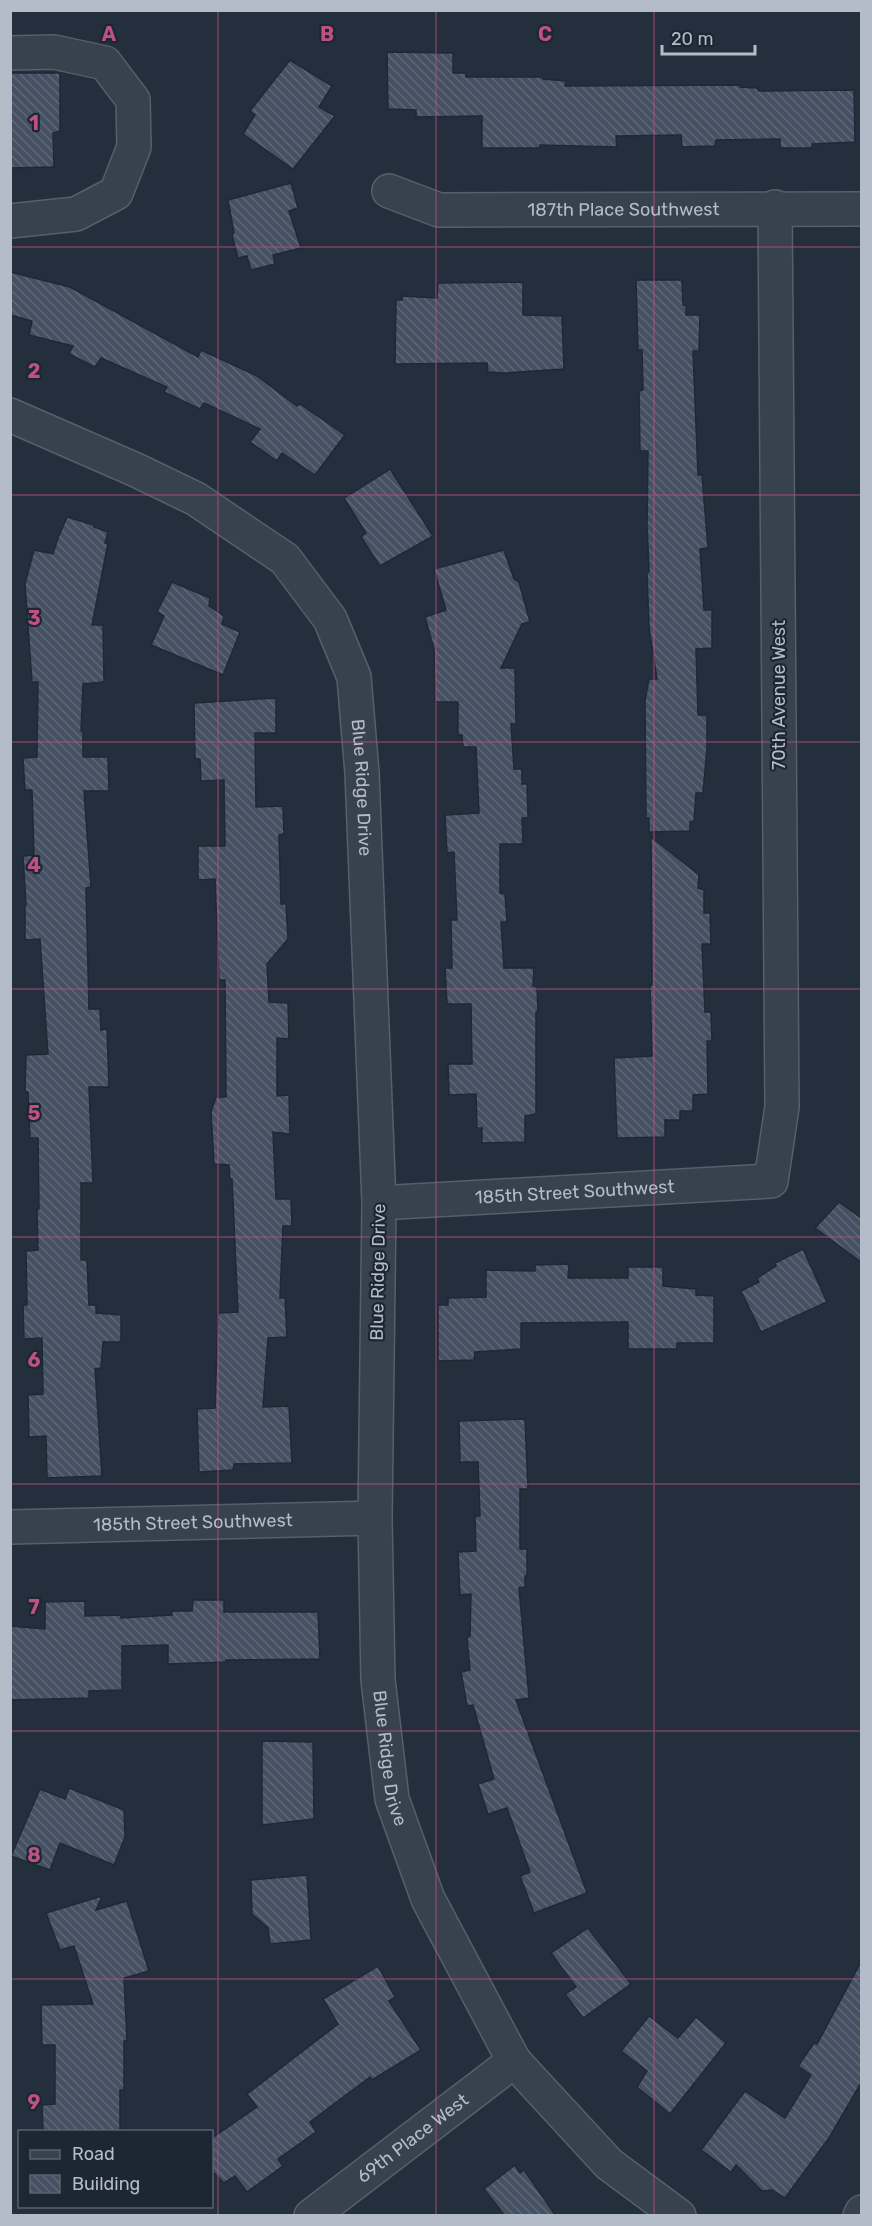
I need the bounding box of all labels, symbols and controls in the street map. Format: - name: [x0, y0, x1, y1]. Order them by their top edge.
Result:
- scale bar: [662, 18, 755, 56]
- text: A: [102, 22, 117, 46]
- text: B: [320, 22, 334, 46]
- text: C: [538, 22, 552, 46]
- text: 20 m: [671, 28, 713, 50]
- text: 1: [29, 111, 39, 135]
- street label: 187th Place Southwest: [528, 198, 720, 221]
- text: 2: [28, 359, 41, 383]
- text: 3: [27, 606, 41, 630]
- street label: 70th Avenue West: [768, 620, 790, 770]
- street label: Blue Ridge Drive: [347, 718, 376, 856]
- text: 4: [27, 853, 41, 877]
- text: 5: [28, 1101, 41, 1125]
- street label: 185th Street Southwest: [474, 1175, 675, 1209]
- street label: Blue Ridge Drive: [366, 1203, 390, 1341]
- text: 6: [27, 1348, 41, 1372]
- street label: 185th Street Southwest: [93, 1509, 293, 1536]
- text: 7: [28, 1595, 40, 1619]
- street label: Blue Ridge Drive: [368, 1689, 412, 1829]
- text: 8: [27, 1843, 41, 1867]
- street label: 69th Place West: [353, 2089, 473, 2188]
- text: 9: [28, 2090, 41, 2114]
- legend: [18, 2130, 213, 2208]
- text: Road: [72, 2143, 115, 2165]
- text: Building: [72, 2173, 140, 2195]

